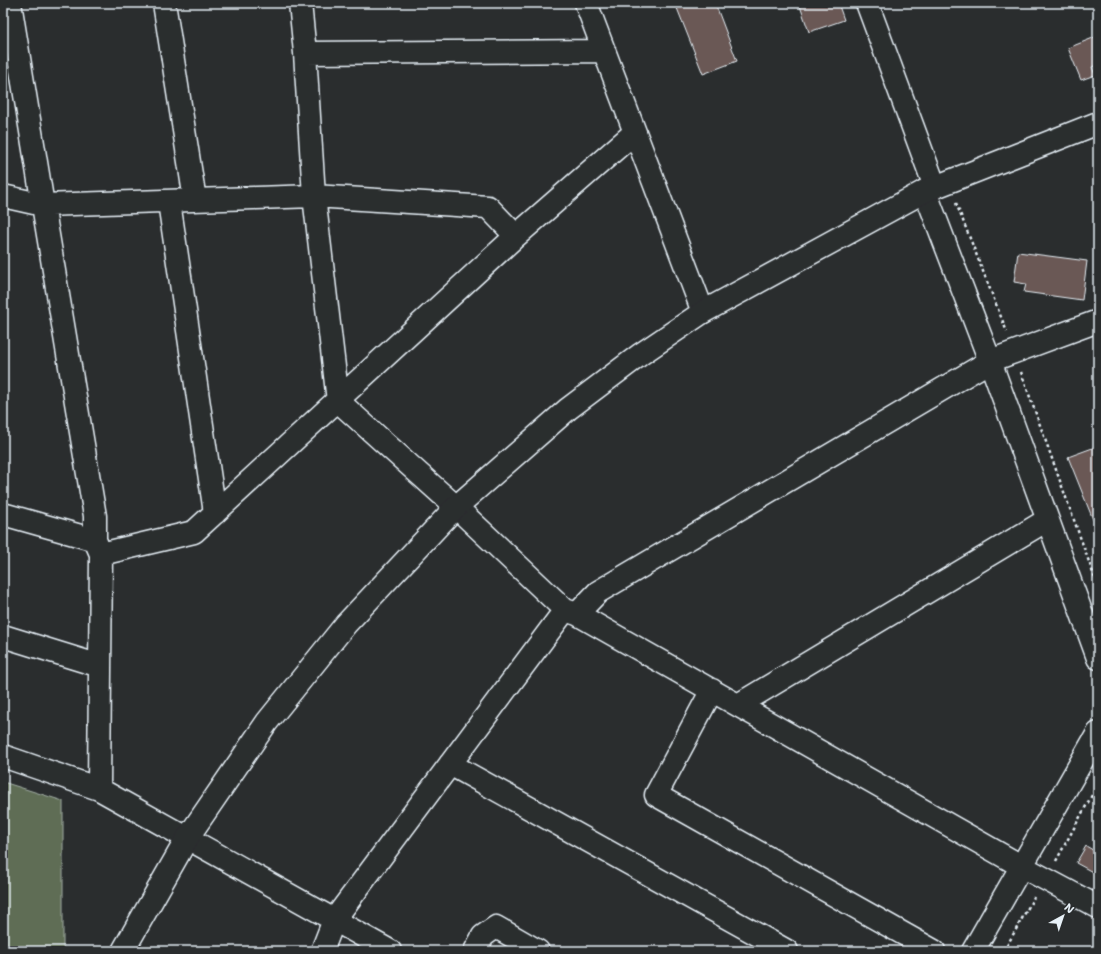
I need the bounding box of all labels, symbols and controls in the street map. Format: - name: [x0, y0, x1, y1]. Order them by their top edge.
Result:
- north arrow: [1043, 896, 1083, 936]
- text: N: [1061, 900, 1077, 917]

